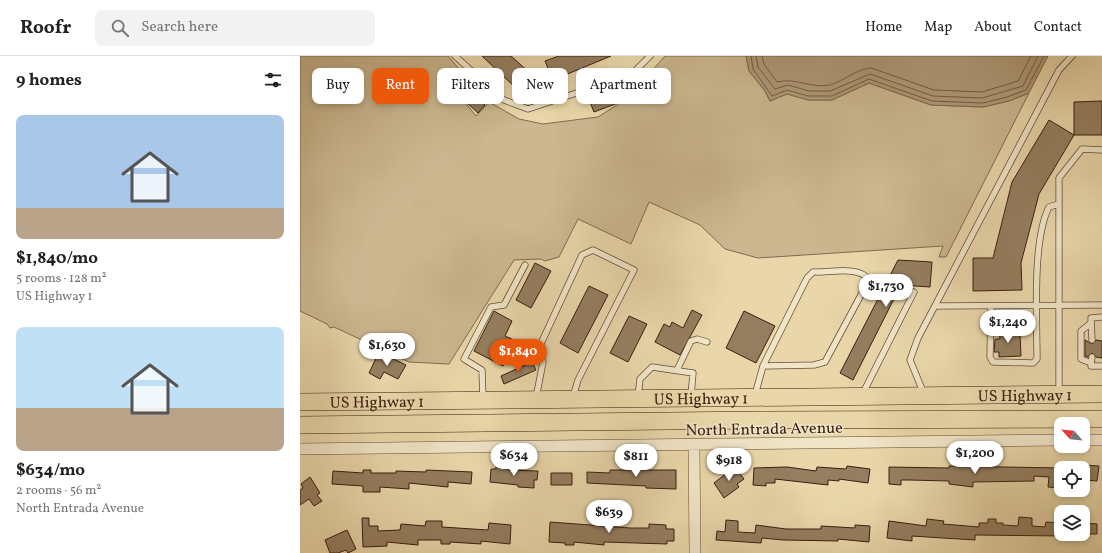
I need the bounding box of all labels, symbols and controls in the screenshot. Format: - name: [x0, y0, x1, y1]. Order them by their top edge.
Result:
- search box: [95, 10, 375, 46]
- text: Roofr: [20, 15, 71, 41]
- icon: search: [109, 17, 131, 39]
- text: Search here: [141, 17, 218, 38]
- text: Home: [865, 18, 902, 37]
- text: Map: [924, 18, 952, 37]
- text: About: [974, 18, 1012, 37]
- text: Contact: [1034, 18, 1082, 37]
- chip: Buy: [312, 68, 364, 104]
- chip: Rent: [372, 68, 429, 104]
- chip: Filters: [437, 68, 504, 104]
- chip: New: [512, 68, 568, 104]
- chip: Apartment: [576, 68, 671, 104]
- text: 9 homes: [16, 69, 82, 92]
- icon: filters: [262, 69, 284, 91]
- icon: home: [114, 141, 186, 213]
- text: $1,840/mo: [16, 247, 98, 270]
- text: 5 rooms · 128 m²: [16, 270, 107, 288]
- pin: $1,730: [853, 274, 919, 308]
- text: $1,730: [868, 278, 904, 296]
- text: US Highway 1: [16, 288, 93, 306]
- pin: $1,240: [975, 310, 1041, 344]
- text: $1,240: [989, 314, 1027, 332]
- pin: $1,630: [354, 333, 420, 367]
- text: $1,630: [368, 337, 406, 355]
- pin: $1,840: [485, 339, 551, 373]
- text: $1,840: [499, 343, 537, 361]
- icon: home: [114, 353, 186, 425]
- street label: US Highway 1: [978, 385, 1072, 408]
- street label: US Highway 1: [654, 389, 748, 411]
- street label: US Highway 1: [330, 392, 424, 415]
- north arrow: [1054, 417, 1090, 453]
- map controls: [1054, 417, 1090, 541]
- street label: North Entrada Avenue: [685, 418, 843, 442]
- pin: $1,200: [942, 441, 1008, 475]
- pin: $634: [490, 443, 538, 477]
- pin: $811: [612, 444, 660, 478]
- text: $1,200: [955, 445, 995, 463]
- text: $634: [500, 447, 528, 465]
- text: $811: [624, 448, 648, 466]
- pin: $918: [705, 448, 753, 482]
- text: $918: [716, 452, 742, 470]
- text: $634/mo: [16, 459, 85, 482]
- button: locate: [1054, 461, 1090, 497]
- text: 2 rooms · 56 m²: [16, 482, 101, 500]
- text: North Entrada Avenue: [16, 500, 144, 518]
- pin: $639: [585, 500, 633, 534]
- text: $639: [595, 504, 623, 522]
- button: layers: [1054, 505, 1090, 541]

